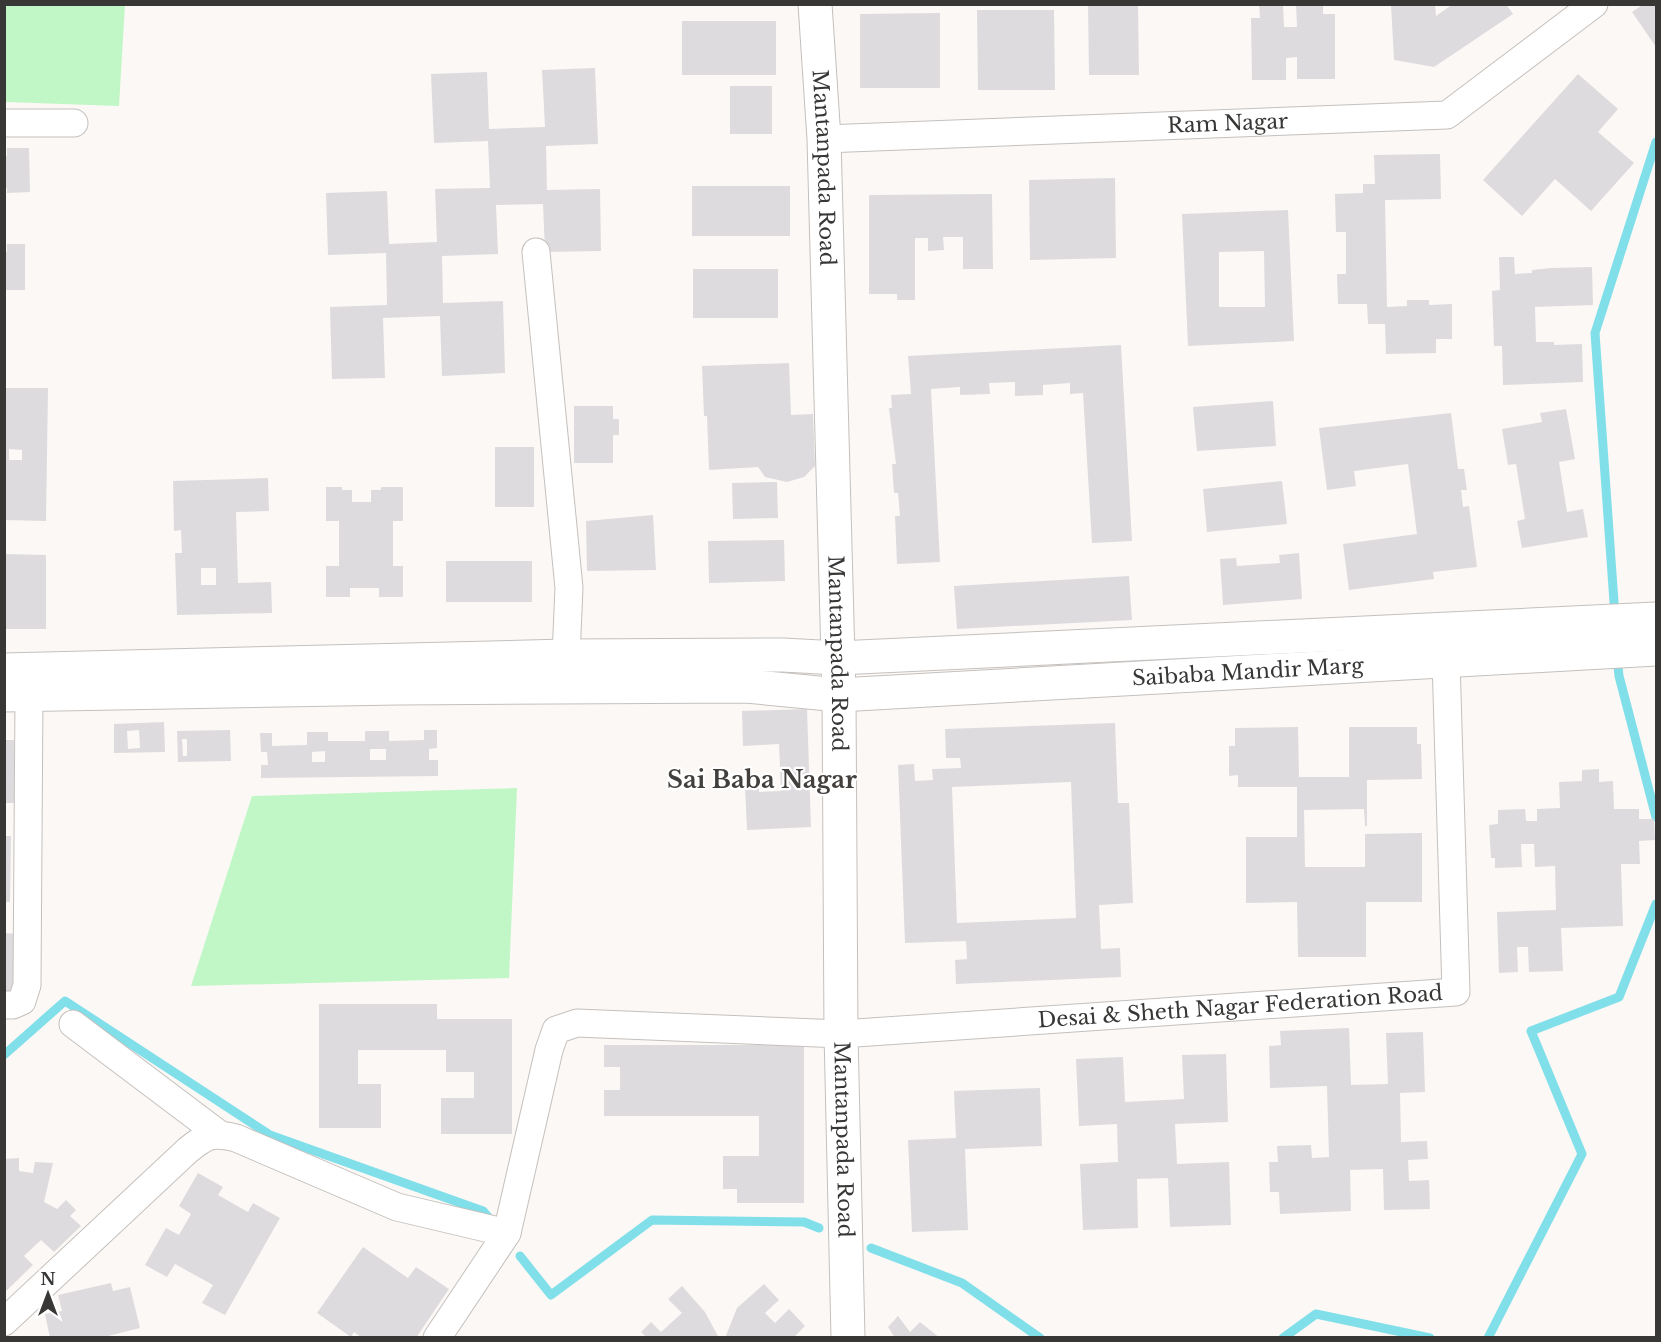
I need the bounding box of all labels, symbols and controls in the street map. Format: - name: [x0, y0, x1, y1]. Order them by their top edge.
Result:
- street label: Mantanpada Road: [806, 69, 840, 266]
- street label: Ram Nagar: [1167, 108, 1289, 139]
- street label: Mantanpada Road: [822, 555, 852, 752]
- street label: Saibaba Mandir Marg: [1131, 652, 1365, 691]
- district label: Sai Baba Nagar: [667, 765, 857, 794]
- street label: Desai & Sheth Nagar Federation Road: [1037, 980, 1444, 1034]
- street label: Mantanpada Road: [828, 1041, 859, 1238]
- north arrow: [18, 1264, 78, 1324]
- text: N: [40, 1269, 56, 1289]

